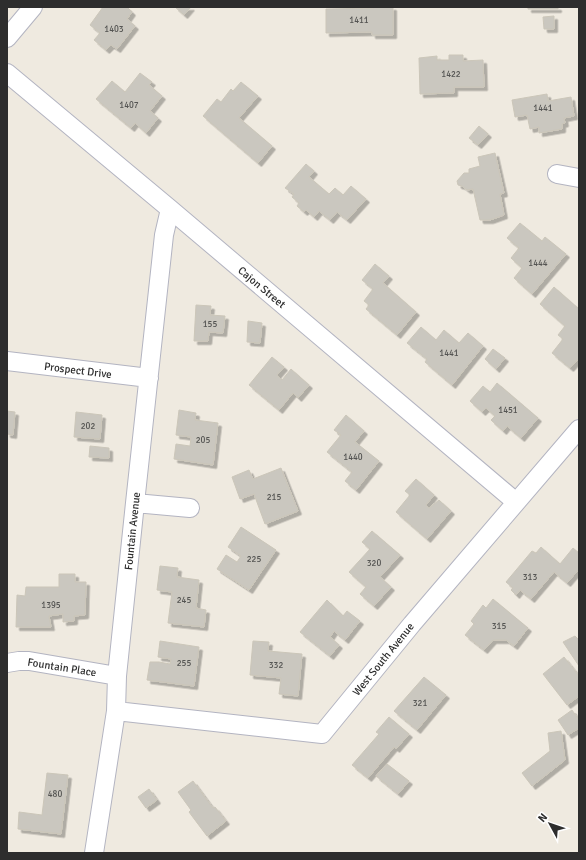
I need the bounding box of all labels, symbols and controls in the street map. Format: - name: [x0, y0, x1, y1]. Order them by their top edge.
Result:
- house number: 1411: [349, 15, 369, 26]
- house number: 1403: [104, 24, 124, 35]
- house number: 1422: [441, 69, 461, 80]
- house number: 1407: [119, 100, 139, 111]
- house number: 1441: [533, 103, 553, 114]
- house number: 1444: [528, 258, 548, 269]
- street label: Cajon Street: [235, 264, 288, 311]
- house number: 155: [203, 319, 217, 330]
- house number: 1441: [439, 348, 459, 359]
- street label: Prospect Drive: [43, 360, 112, 381]
- house number: 1451: [498, 405, 518, 416]
- house number: 202: [81, 421, 95, 432]
- house number: 205: [196, 435, 210, 446]
- house number: 1440: [343, 452, 363, 463]
- street label: Fountain Avenue: [122, 491, 143, 571]
- house number: 215: [267, 492, 281, 503]
- house number: 225: [247, 554, 261, 565]
- house number: 320: [367, 558, 381, 569]
- house number: 313: [523, 572, 537, 583]
- house number: 245: [177, 595, 191, 606]
- house number: 1395: [41, 600, 61, 611]
- street label: West South Avenue: [350, 620, 417, 698]
- house number: 315: [492, 621, 506, 632]
- street label: Fountain Place: [26, 656, 97, 679]
- house number: 255: [177, 658, 191, 669]
- house number: 332: [269, 660, 283, 671]
- house number: 321: [413, 698, 427, 709]
- house number: 480: [48, 789, 62, 800]
- north arrow: [530, 804, 570, 844]
- text: N: [535, 811, 550, 825]

